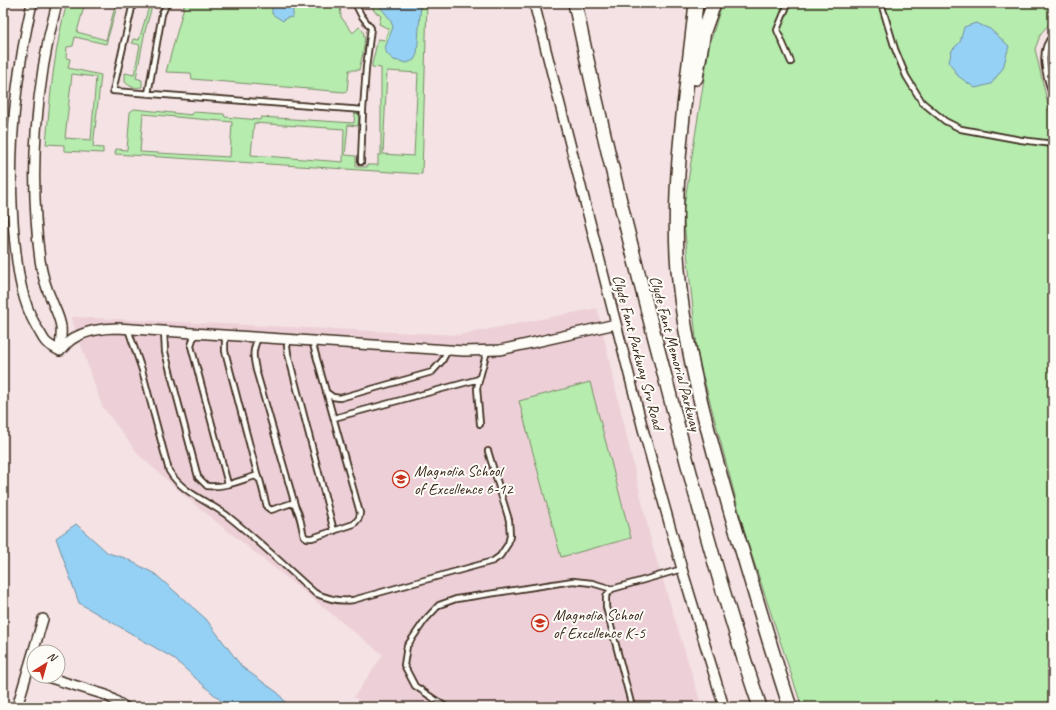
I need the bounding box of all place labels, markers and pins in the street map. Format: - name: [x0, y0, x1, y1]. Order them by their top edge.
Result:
- place label: Magnolia School of Excellence 6-12: [414, 461, 514, 499]
- school or university icon: Magnolia School of Excellence 6-12: [391, 469, 411, 489]
- place label: Magnolia School of Excellence K-5: [553, 605, 646, 643]
- school or university icon: Magnolia School of Excellence K-5: [530, 613, 550, 633]

